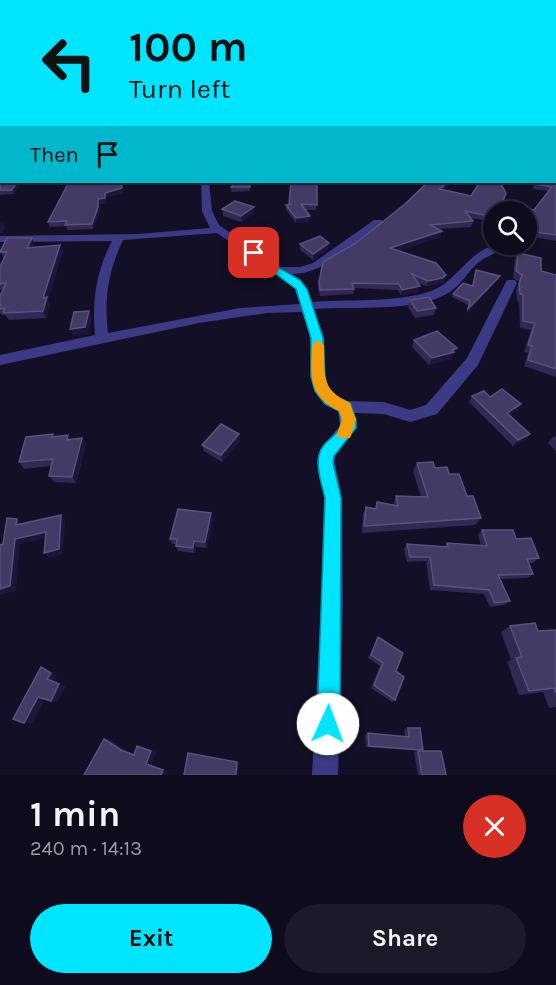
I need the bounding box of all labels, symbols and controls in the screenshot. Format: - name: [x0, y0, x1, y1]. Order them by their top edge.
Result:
- text: 100 m: [129, 22, 248, 72]
- icon: left: [30, 24, 108, 102]
- text: Turn left: [129, 73, 230, 105]
- icon: arrive: [91, 138, 124, 171]
- text: Then: [30, 142, 79, 168]
- map controls: [483, 201, 537, 255]
- button: search: [483, 201, 537, 255]
- pin: [228, 227, 279, 278]
- icon: arrive: [237, 236, 270, 269]
- position arrow: [296, 692, 360, 756]
- text: 1 min: [30, 793, 120, 835]
- button: close: [463, 795, 526, 858]
- text: 240 m · 14:13: [30, 837, 142, 860]
- button: Exit: [30, 904, 272, 973]
- button: Share: [284, 904, 526, 973]

